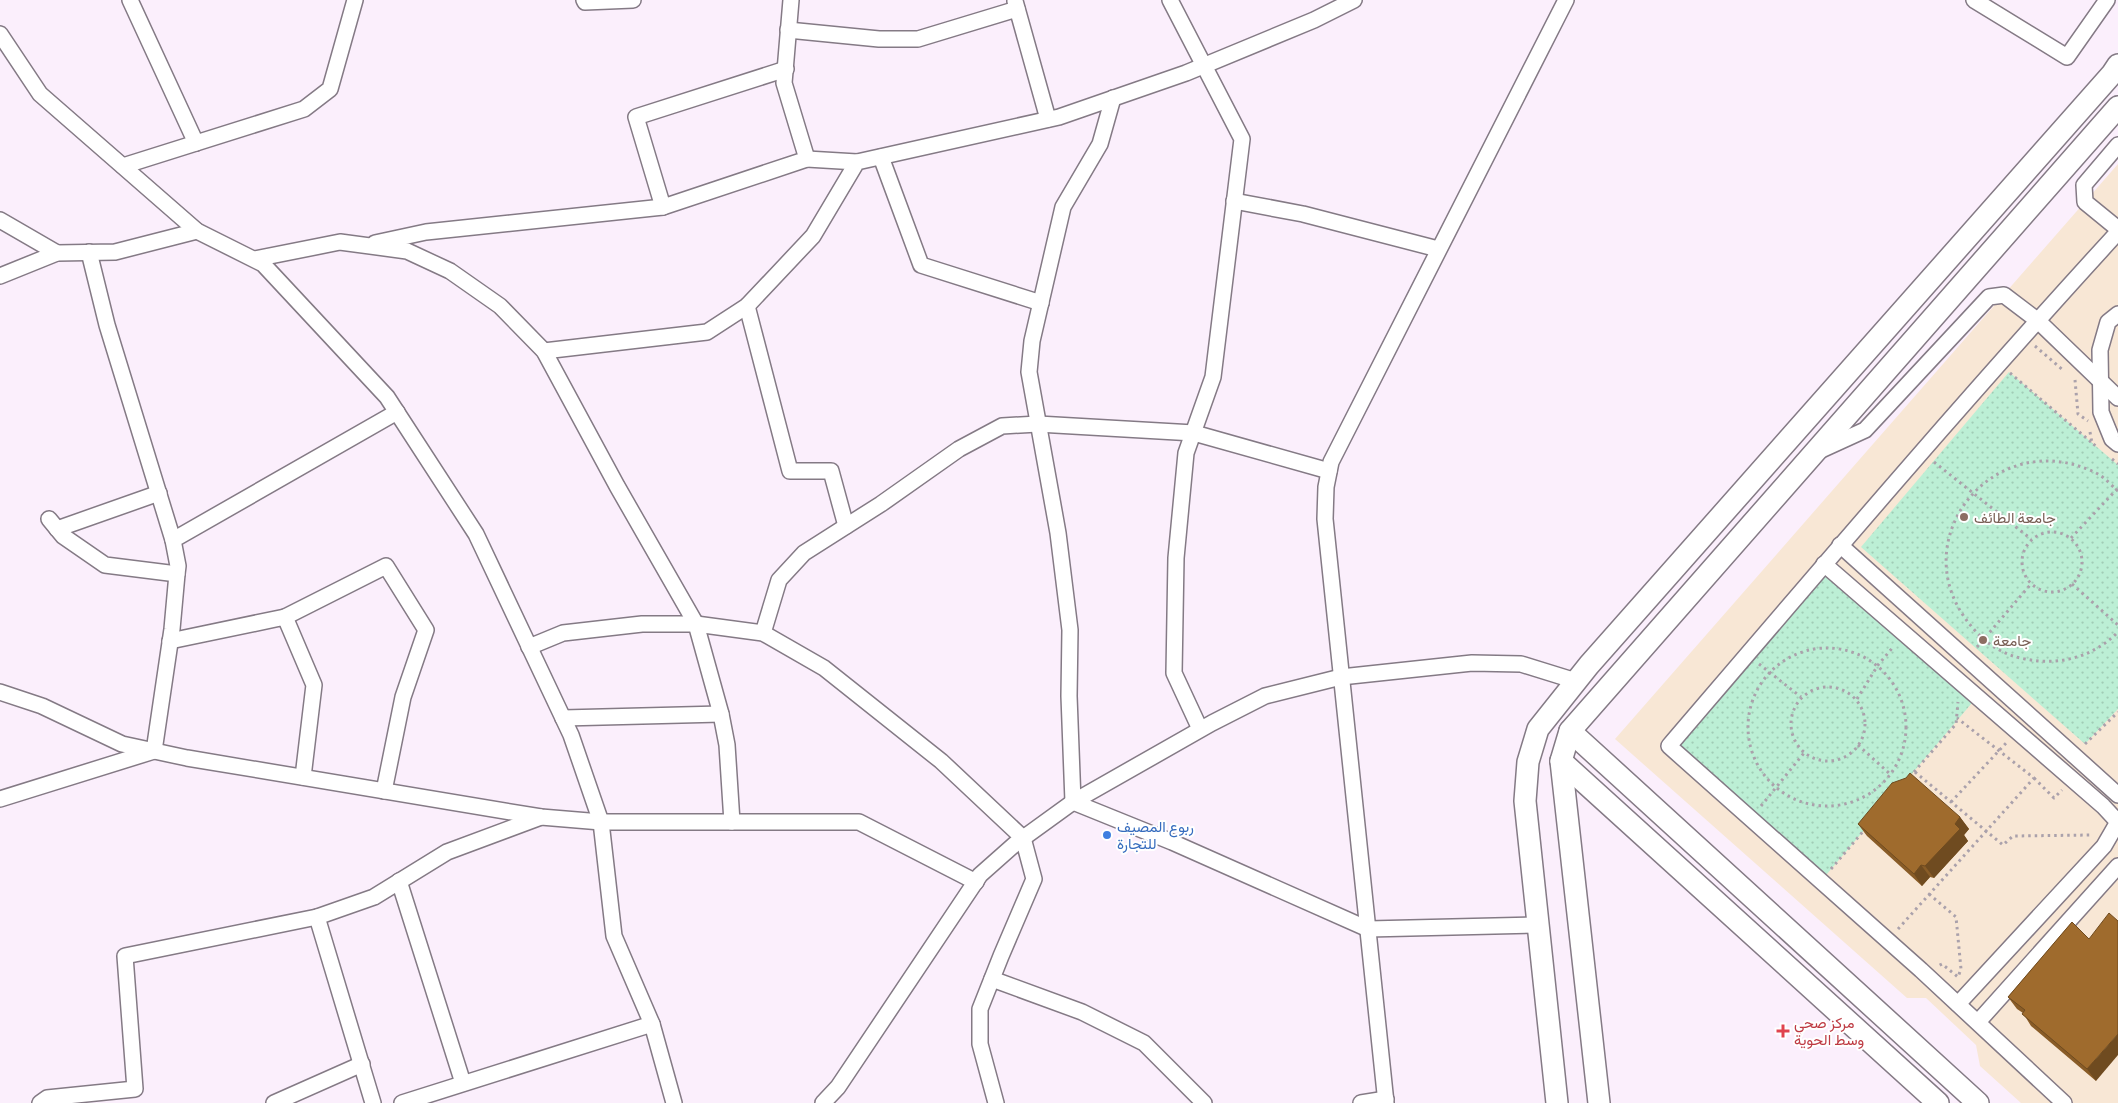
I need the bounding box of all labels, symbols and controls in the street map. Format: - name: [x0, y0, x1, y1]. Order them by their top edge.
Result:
- place label: جامعة الطائف: [1974, 508, 2056, 527]
- marker: جامعة الطائف: [1958, 511, 1970, 523]
- place label: جامعة: [1993, 631, 2031, 650]
- marker: جامعة: [1977, 634, 1989, 646]
- place label: ربوع المصيف للتجارة: [1117, 817, 1194, 853]
- marker: ربوع المصيف للتجارة: [1101, 829, 1113, 841]
- place label: مركز صحي وسط الحوية: [1794, 1013, 1864, 1049]
- marker: مركز صحي وسط الحوية: [1776, 1024, 1790, 1038]

